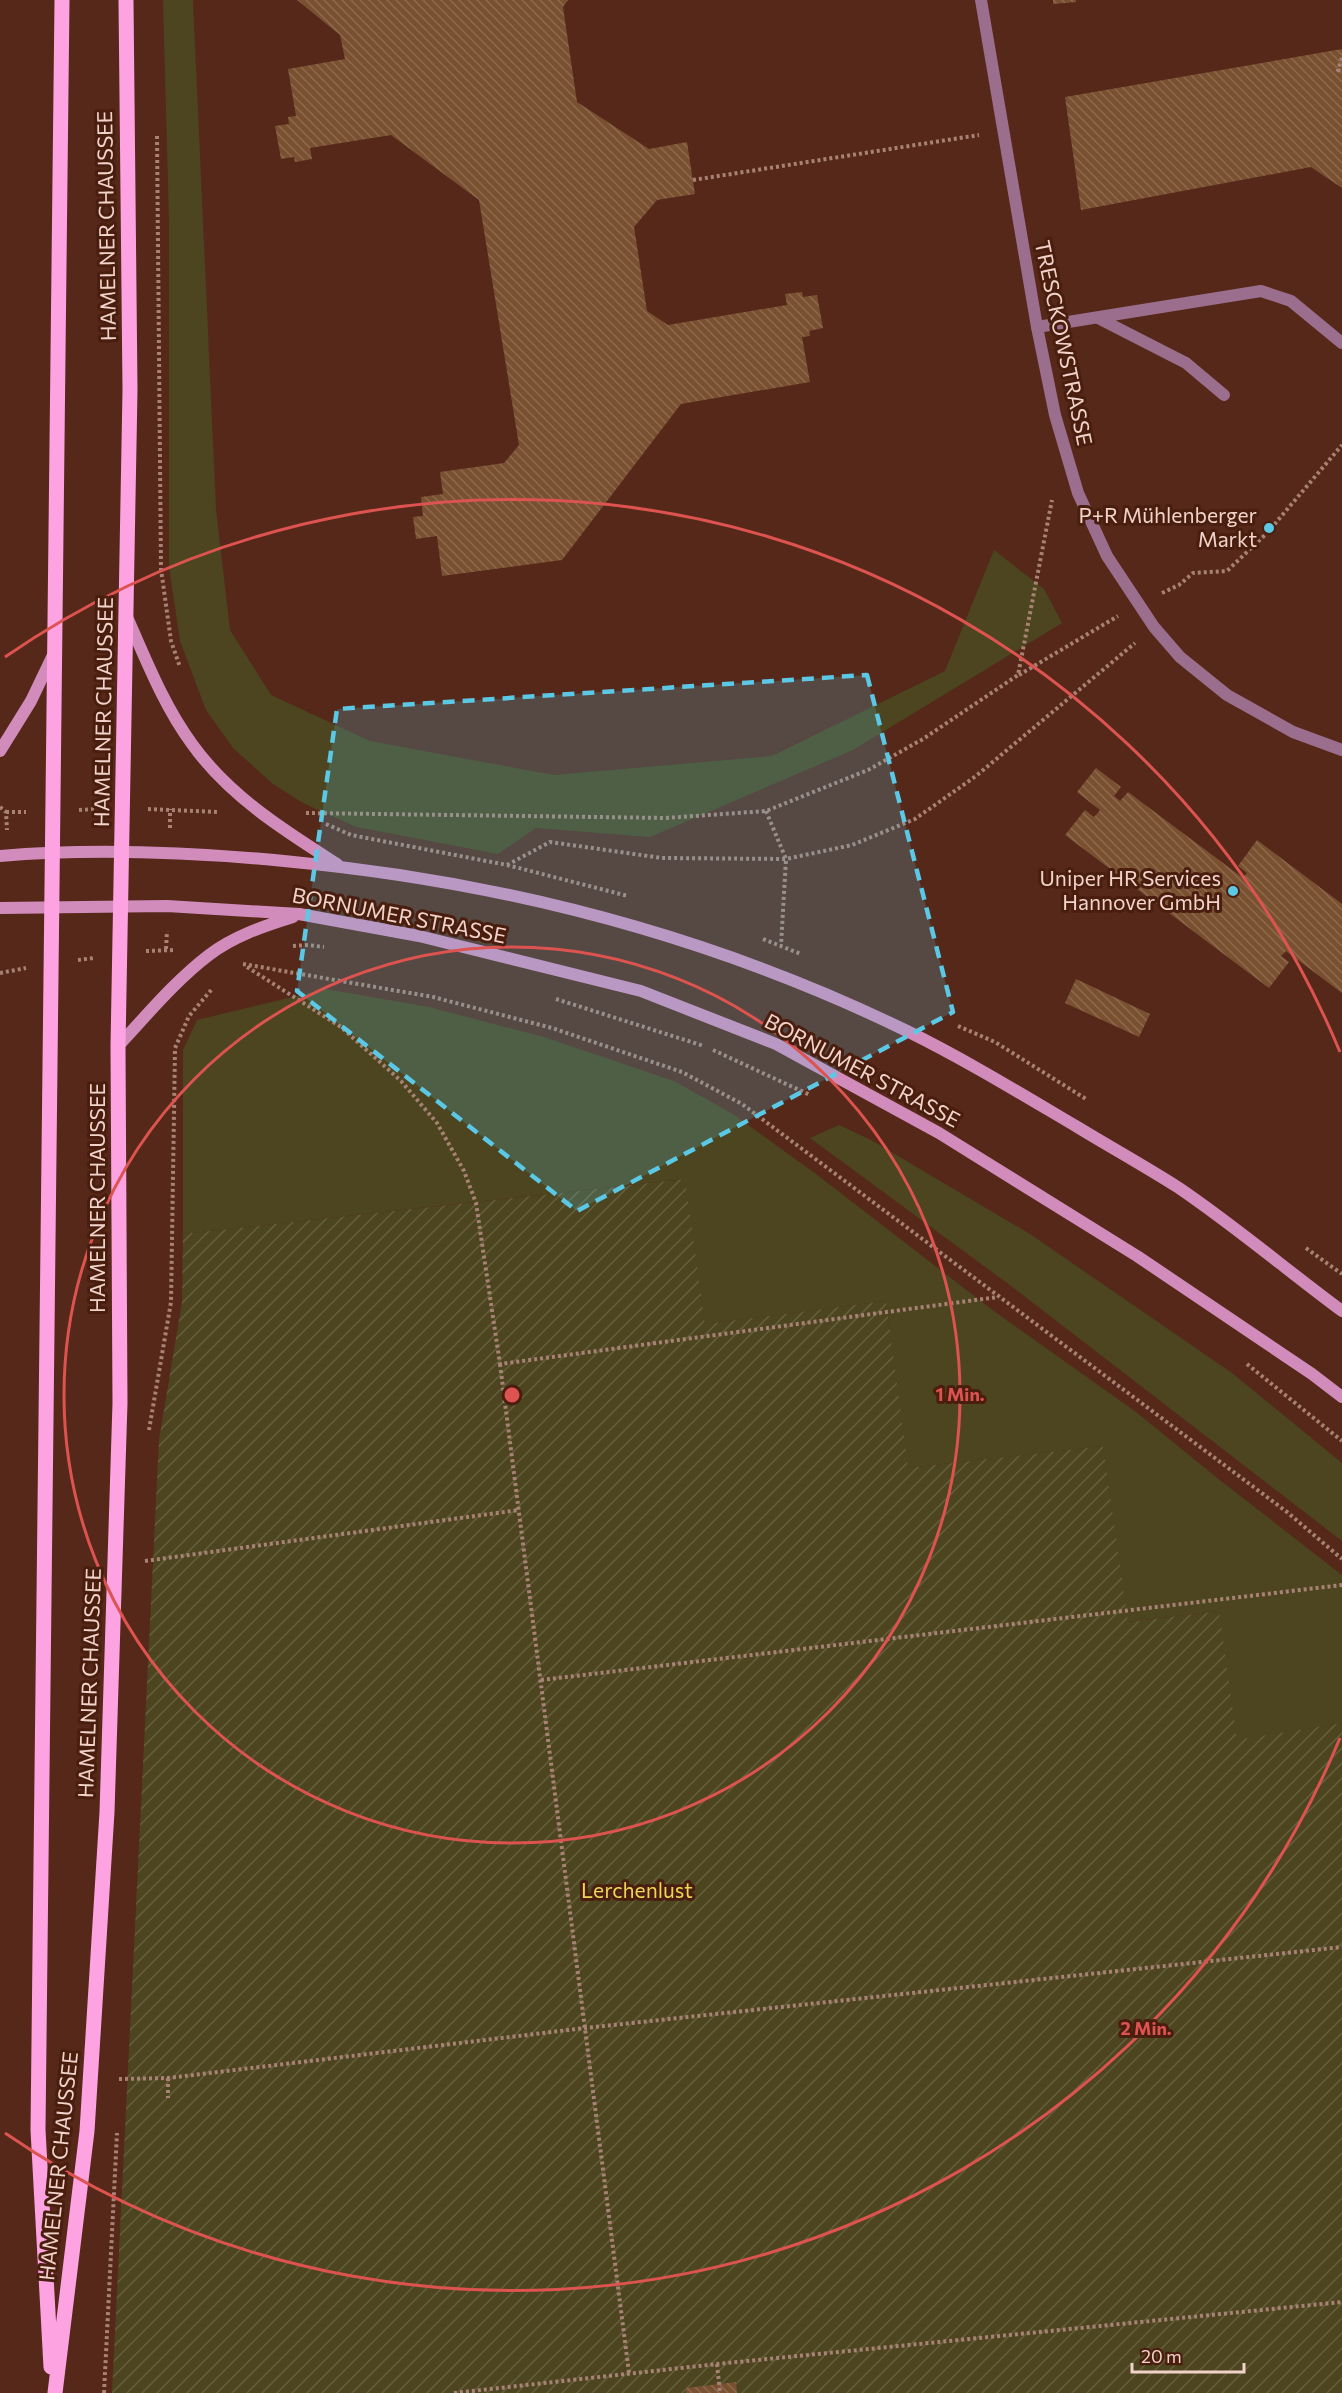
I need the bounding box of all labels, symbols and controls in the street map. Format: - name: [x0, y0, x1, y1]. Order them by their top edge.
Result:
- street label: HAMELNER CHAUSSEE: [91, 111, 120, 341]
- street label: TRESCKOWSTRASSE: [1031, 238, 1098, 447]
- place label: P+R Mühlenberger Markt: [1079, 502, 1257, 551]
- marker: P+R Mühlenberger Markt: [1262, 521, 1276, 535]
- street label: HAMELNER CHAUSSEE: [88, 597, 117, 827]
- place label: Uniper HR Services Hannover GmbH: [1040, 865, 1221, 914]
- street label: BORNUMER STRASSE: [290, 882, 508, 948]
- marker: Uniper HR Services Hannover GmbH: [1226, 884, 1240, 898]
- street label: BORNUMER STRASSE: [761, 1008, 965, 1132]
- street label: HAMELNER CHAUSSEE: [84, 1083, 109, 1313]
- text: 1 Min.: [935, 1383, 985, 1405]
- centre of rings: [502, 1385, 522, 1405]
- street label: HAMELNER CHAUSSEE: [72, 1568, 105, 1798]
- park label: Lerchenlust: [581, 1877, 693, 1902]
- text: 2 Min.: [1120, 2017, 1172, 2039]
- street label: HAMELNER CHAUSSEE: [33, 2050, 82, 2282]
- scale bar: [1132, 2336, 1244, 2374]
- text: 20 m: [1141, 2345, 1182, 2367]

